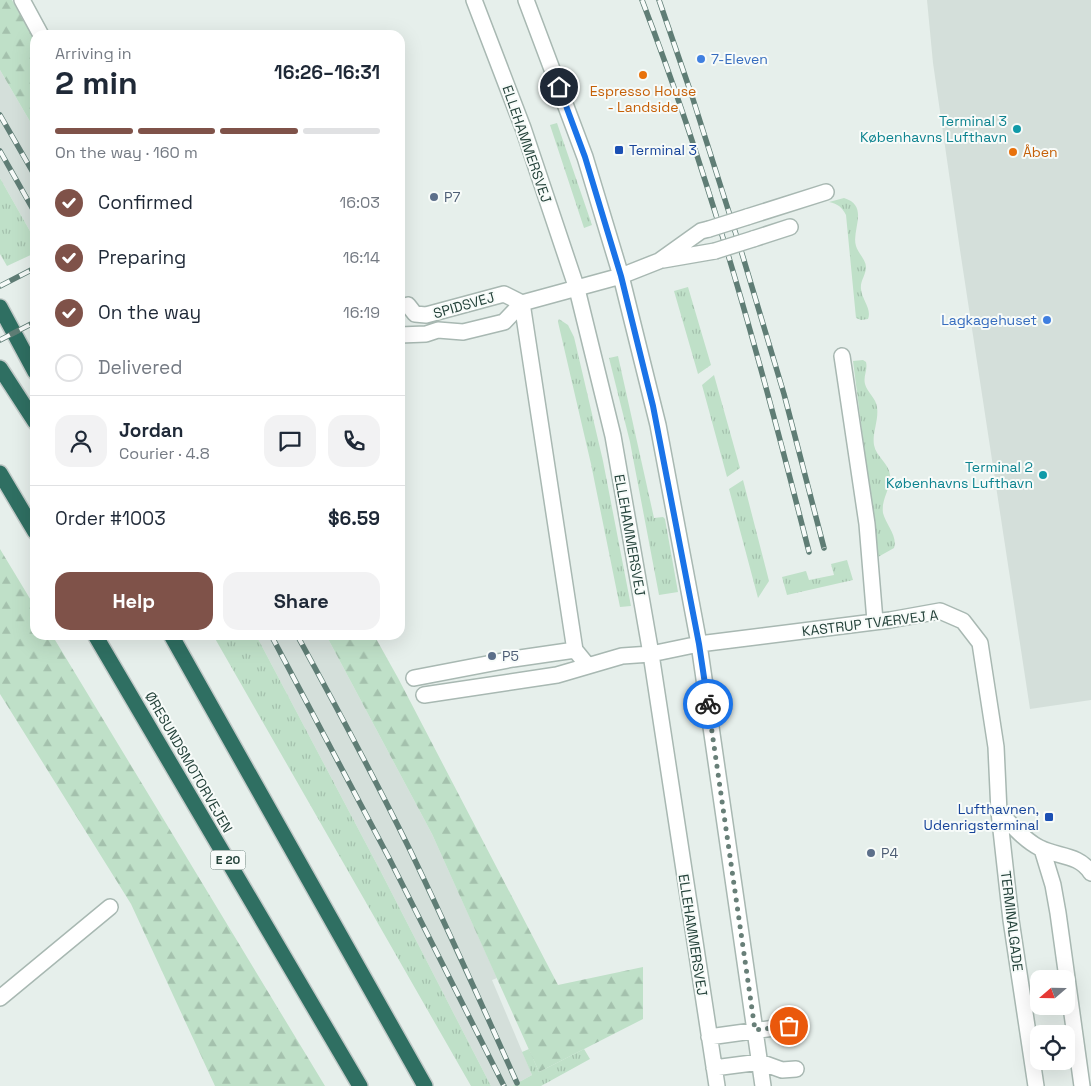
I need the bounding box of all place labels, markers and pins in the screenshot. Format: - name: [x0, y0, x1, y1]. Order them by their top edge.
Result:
- place label: 7-Eleven: [711, 50, 768, 68]
- marker: 7-Eleven: [695, 53, 707, 65]
- pin: [538, 66, 580, 108]
- marker: Espresso House - Landside: [637, 69, 649, 81]
- place label: Espresso House - Landside: [590, 82, 696, 116]
- place label: Terminal 3 Københavns Lufthavn: [860, 112, 1007, 146]
- marker: Terminal 3 Københavns Lufthavn: [1011, 123, 1023, 135]
- place label: Terminal 3: [629, 141, 697, 159]
- place label: Åben: [1023, 143, 1058, 161]
- marker: Terminal 3: [613, 144, 625, 156]
- marker: Åben: [1007, 146, 1019, 158]
- place label: P7: [444, 188, 460, 206]
- marker: P7: [428, 191, 440, 203]
- place label: Lagkagehuset: [941, 311, 1037, 329]
- marker: Lagkagehuset: [1041, 314, 1053, 326]
- place label: Terminal 2 Københavns Lufthavn: [886, 458, 1033, 492]
- marker: Terminal 2 Københavns Lufthavn: [1037, 469, 1049, 481]
- place label: P5: [502, 647, 519, 665]
- marker: P5: [486, 650, 498, 662]
- place label: Lufthavnen, Udenrigsterminal: [924, 800, 1039, 834]
- marker: Lufthavnen, Udenrigsterminal: [1043, 811, 1055, 823]
- place label: P4: [881, 844, 898, 862]
- marker: P4: [865, 847, 877, 859]
- pin: [768, 1005, 810, 1047]

